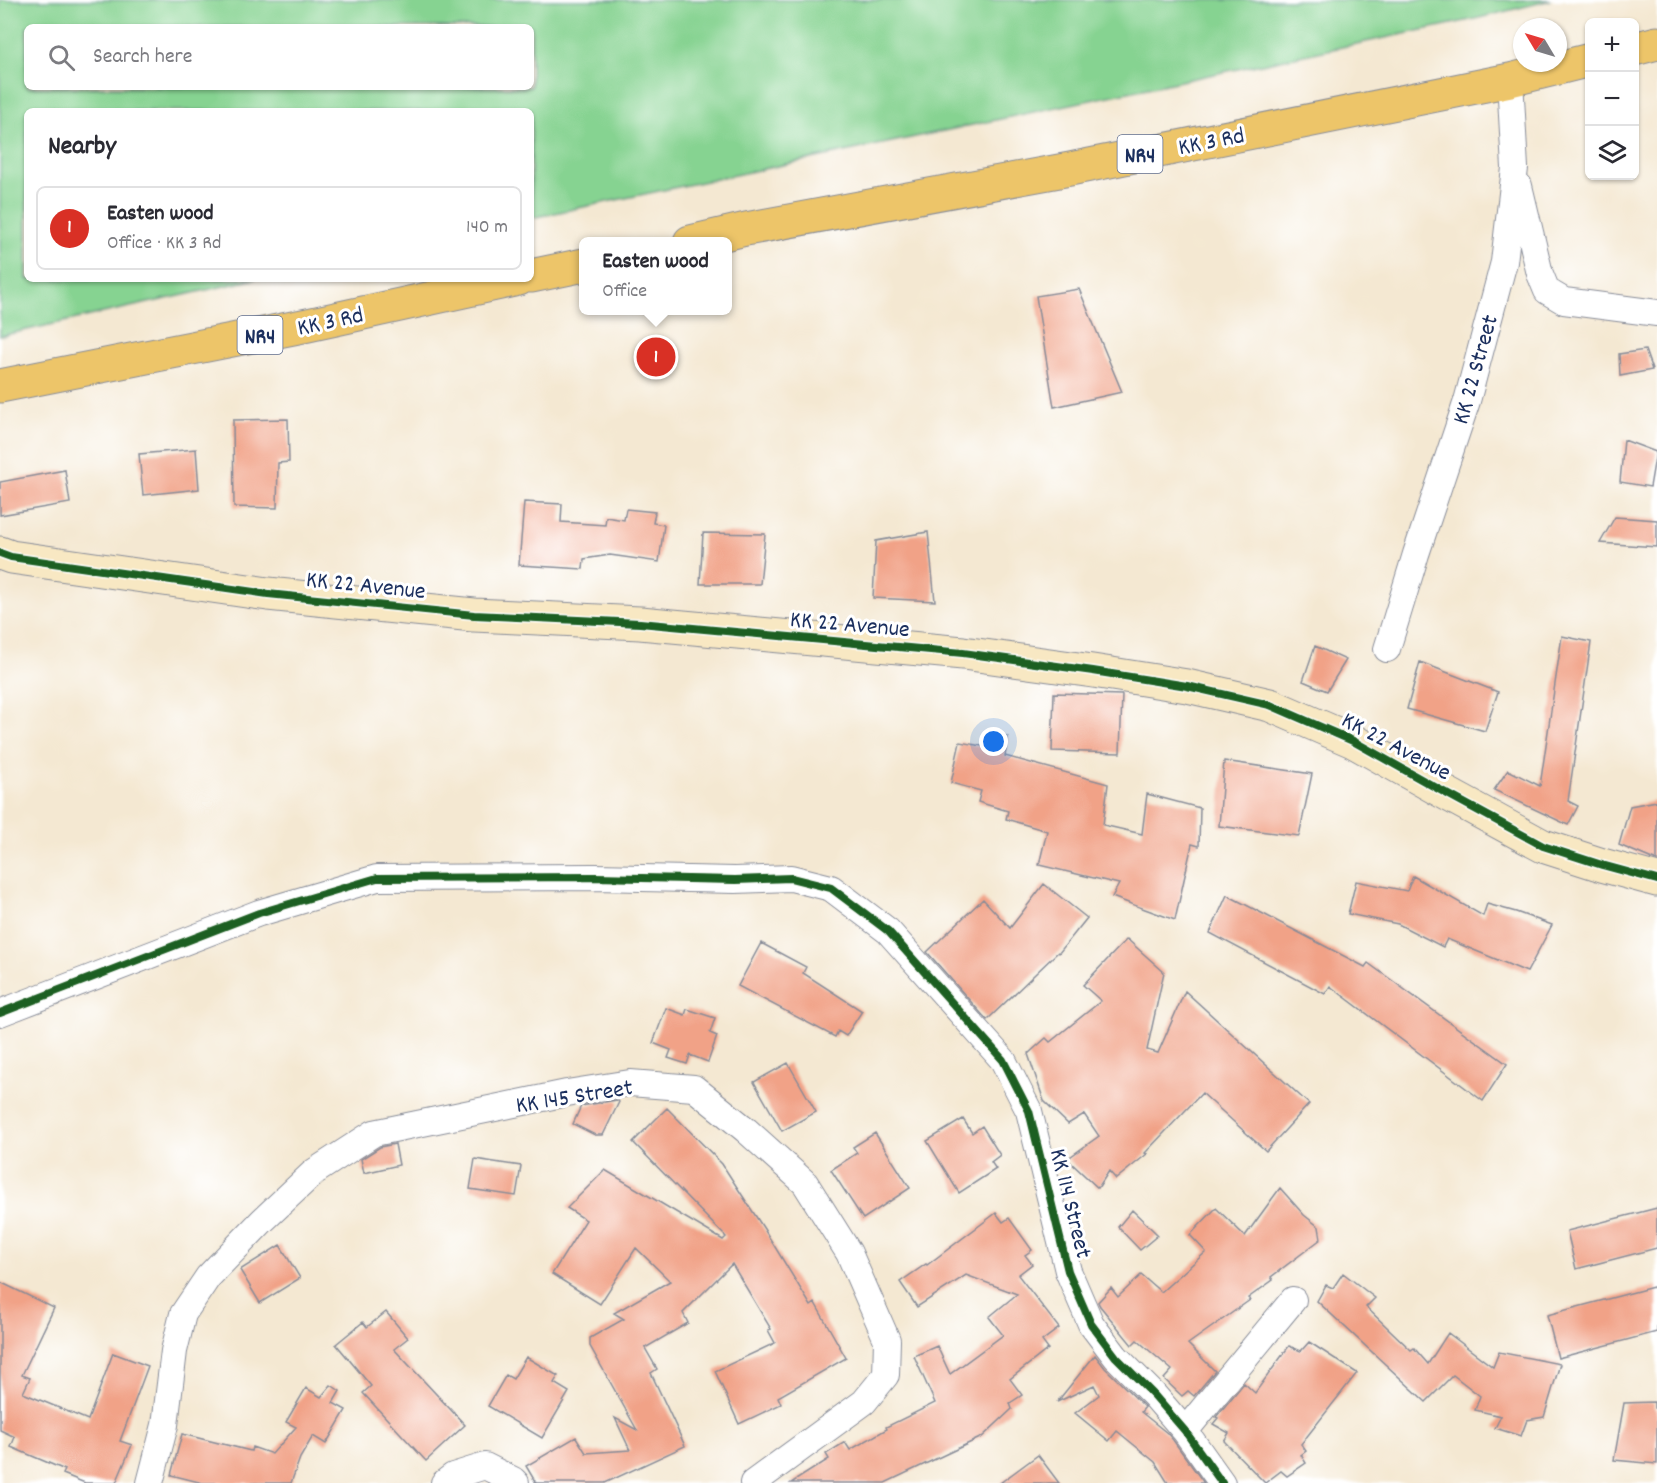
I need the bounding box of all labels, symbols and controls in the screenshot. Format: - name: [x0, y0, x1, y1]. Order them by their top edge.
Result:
- north arrow: [1513, 18, 1567, 72]
- map controls: [1585, 18, 1639, 180]
- button: +: [1585, 18, 1639, 72]
- search box: [24, 24, 534, 90]
- icon: search: [45, 41, 78, 74]
- text: Search here: [93, 42, 192, 73]
- button: −: [1585, 72, 1639, 126]
- street label: KK 3 Rd: [1176, 120, 1248, 166]
- button: layers: [1585, 126, 1639, 180]
- text: Nearby: [48, 129, 116, 166]
- road number: NR4: [1118, 135, 1162, 173]
- text: Easten wood: [107, 199, 214, 230]
- text: 1: [67, 214, 72, 242]
- text: 140 m: [466, 214, 508, 242]
- text: Office · KK 3 Rd: [107, 230, 221, 258]
- popup: [579, 237, 732, 315]
- text: Easten wood: [602, 247, 709, 278]
- text: Office: [602, 278, 647, 306]
- street label: KK 3 Rd: [294, 299, 367, 347]
- street label: KK 22 Street: [1445, 311, 1509, 429]
- road number: NR4: [238, 316, 282, 354]
- pin: 1: [636, 334, 676, 380]
- street label: KK 22 Avenue: [304, 564, 427, 610]
- street label: KK 22 Avenue: [789, 604, 911, 648]
- street label: KK 22 Avenue: [1335, 705, 1456, 791]
- your location: [979, 727, 1008, 756]
- street label: KK 145 Street: [514, 1072, 635, 1124]
- street label: KK 114 Street: [1039, 1145, 1099, 1262]

